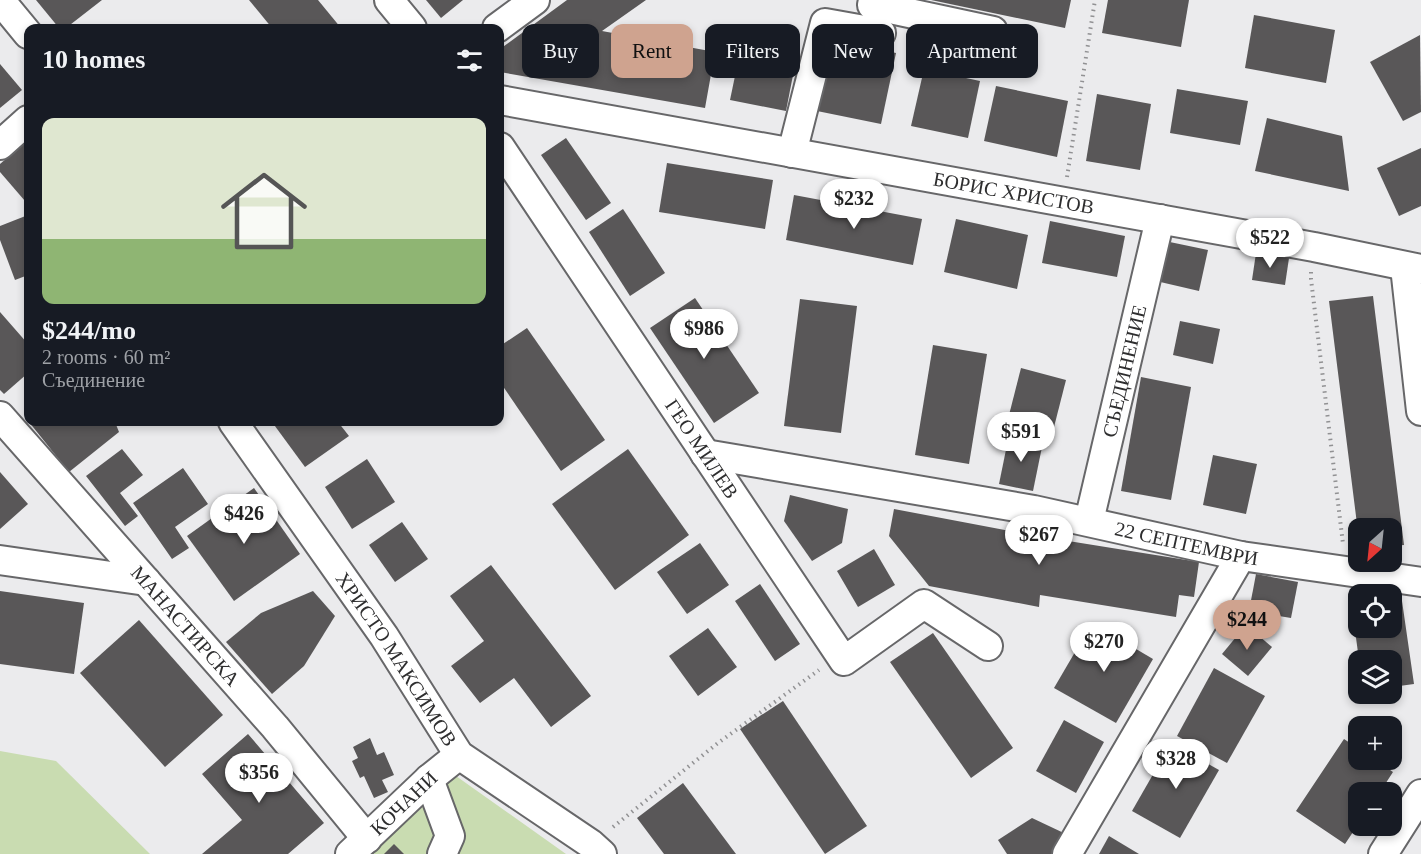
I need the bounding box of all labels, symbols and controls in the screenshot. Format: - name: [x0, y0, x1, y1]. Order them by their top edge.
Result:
- chip: Buy: [522, 24, 599, 78]
- chip: Rent: [611, 24, 693, 78]
- chip: Filters: [705, 24, 800, 78]
- chip: New: [812, 24, 894, 78]
- chip: Apartment: [906, 24, 1038, 78]
- icon: filters: [453, 44, 486, 77]
- text: 10 homes: [42, 45, 145, 74]
- icon: home: [210, 157, 318, 265]
- street label: БОРИС ХРИСТОВ: [932, 167, 1096, 218]
- pin: $232: [818, 179, 890, 230]
- text: $232: [834, 187, 874, 209]
- pin: $522: [1234, 218, 1306, 269]
- text: $522: [1250, 226, 1290, 248]
- street label: СЪЕДИНЕНИЕ: [1098, 303, 1150, 439]
- pin: $986: [668, 309, 740, 360]
- text: $244/mo: [42, 316, 136, 345]
- text: $986: [684, 317, 724, 339]
- text: 2 rooms · 60 m²: [42, 346, 170, 368]
- text: Съединение: [42, 369, 145, 391]
- street label: ГЕО МИЛЕВ: [661, 395, 743, 502]
- pin: $591: [985, 412, 1057, 463]
- text: $591: [1001, 420, 1041, 442]
- pin: $426: [208, 494, 280, 545]
- text: $426: [224, 502, 264, 524]
- pin: $267: [1003, 515, 1075, 566]
- street label: 22 СЕПТЕМВРИ: [1113, 517, 1260, 569]
- north arrow: [1348, 518, 1402, 572]
- map controls: [1348, 518, 1402, 836]
- text: $267: [1019, 523, 1059, 545]
- street label: МАНАСТИРСКА: [127, 561, 245, 691]
- street label: ХРИСТО МАКСИМОВ: [331, 568, 461, 750]
- button: locate: [1348, 584, 1402, 638]
- pin: $244: [1211, 600, 1283, 651]
- text: $244: [1227, 608, 1267, 630]
- pin: $270: [1068, 622, 1140, 673]
- text: $270: [1084, 630, 1124, 652]
- button: layers: [1348, 650, 1402, 704]
- button: +: [1348, 716, 1402, 770]
- pin: $328: [1140, 739, 1212, 790]
- text: $328: [1156, 747, 1196, 769]
- pin: $356: [223, 753, 295, 804]
- text: $356: [239, 761, 279, 783]
- street label: КОЧАНИ: [366, 766, 441, 840]
- button: −: [1348, 782, 1402, 836]

